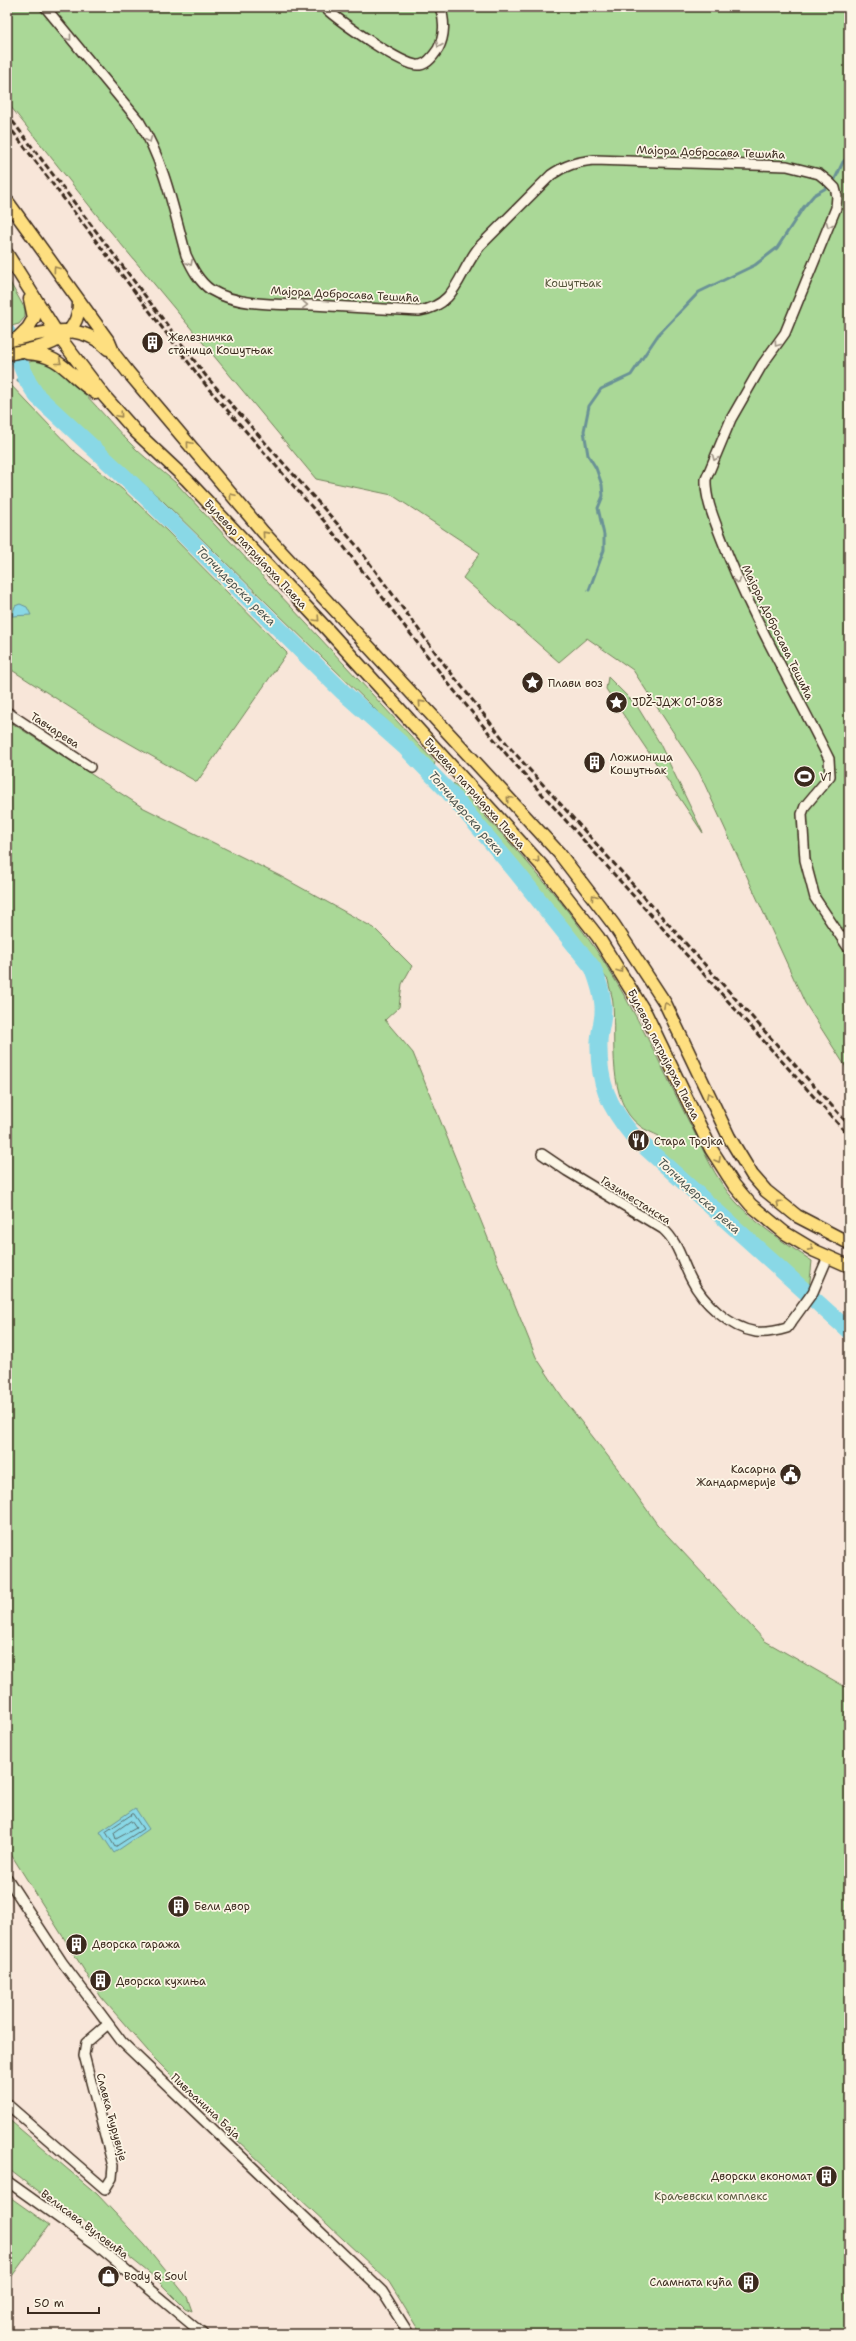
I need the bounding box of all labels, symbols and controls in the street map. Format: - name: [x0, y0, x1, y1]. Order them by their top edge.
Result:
- one-way arrow: [65, 33, 72, 40]
- one-way arrow: [435, 41, 443, 48]
- one-way arrow: [144, 135, 152, 143]
- street label: Мајора Добросава Тешића: [636, 142, 786, 163]
- one-way arrow: [825, 222, 833, 229]
- one-way arrow: [186, 259, 193, 266]
- one-way arrow: [54, 267, 61, 274]
- park label: Кошутњак: [545, 276, 601, 291]
- street label: Мајора Добросава Тешића: [270, 283, 420, 306]
- one-way arrow: [302, 301, 308, 309]
- building icon: Железничка станица Кошутњак: [140, 330, 166, 356]
- place label: Железничка станица Кошутњак: [168, 330, 273, 358]
- one-way arrow: [775, 340, 782, 347]
- one-way arrow: [54, 358, 61, 365]
- one-way arrow: [116, 410, 123, 418]
- one-way arrow: [186, 441, 193, 448]
- one-way arrow: [712, 454, 720, 461]
- one-way arrow: [230, 493, 237, 500]
- street label: Булевар патријарха Павла: [201, 496, 311, 612]
- one-way arrow: [263, 532, 270, 539]
- water label: Топчидерска река: [193, 543, 279, 629]
- street label: Мајора Добросава Тешића: [738, 562, 817, 703]
- one-way arrow: [733, 577, 741, 584]
- one-way arrow: [312, 614, 320, 622]
- place icon: Плави воз: [520, 670, 546, 696]
- place label: Плави воз: [548, 676, 603, 691]
- place icon: JDŽ-JДЖ 01-088: [604, 689, 630, 715]
- place label: JDŽ-JДЖ 01-088: [632, 694, 723, 710]
- one-way arrow: [419, 700, 426, 707]
- street label: Тавчарева: [27, 709, 82, 752]
- street label: Булевар патријарха Павла: [421, 735, 529, 852]
- building icon: Ложионица Кошутњак: [582, 750, 608, 776]
- place label: Ложионица Кошутњак: [610, 750, 673, 778]
- sports icon: V1: [792, 764, 818, 790]
- water label: Топчидерска река: [425, 768, 507, 858]
- place label: V1: [820, 770, 832, 785]
- one-way arrow: [506, 796, 513, 804]
- one-way arrow: [532, 855, 539, 863]
- one-way arrow: [591, 894, 598, 901]
- one-way arrow: [615, 966, 623, 973]
- street label: Булевар патријарха Павла: [624, 986, 703, 1122]
- one-way arrow: [663, 1002, 670, 1009]
- one-way arrow: [706, 1092, 714, 1099]
- restaurant icon: Стара Тројка: [626, 1128, 652, 1154]
- place label: Стара Тројка: [654, 1134, 723, 1149]
- water label: Топчидерска река: [654, 1154, 744, 1238]
- one-way arrow: [713, 1156, 720, 1163]
- street label: Газиместанска: [598, 1173, 674, 1228]
- one-way arrow: [777, 1200, 784, 1207]
- one-way arrow: [807, 1244, 814, 1251]
- place label: Касарна Жандармерије: [696, 1462, 776, 1490]
- public building icon: Касарна Жандармерије: [778, 1462, 804, 1488]
- building icon: Бели двор: [166, 1893, 192, 1919]
- place label: Бели двор: [194, 1899, 250, 1914]
- building icon: Дворска гаража: [63, 1931, 89, 1957]
- place label: Дворска гаража: [92, 1937, 180, 1952]
- building icon: Дворска кухиња: [88, 1968, 114, 1994]
- place label: Дворска кухиња: [116, 1974, 206, 1989]
- street label: Пивљанина Баја: [168, 2070, 244, 2143]
- street label: Славка Ћурувије: [93, 2071, 131, 2163]
- building icon: Дворски економат: [814, 2163, 840, 2189]
- place label: Дворски економат: [711, 2169, 812, 2184]
- street label: Велисава Вуловића: [38, 2186, 132, 2262]
- park label: Краљевски комплекс: [654, 2189, 768, 2204]
- shop icon: Body & Soul: [96, 2263, 122, 2289]
- place label: Body & Soul: [124, 2269, 188, 2284]
- building icon: Сламната кућа: [735, 2269, 761, 2295]
- place label: Сламната кућа: [650, 2275, 732, 2290]
- scale bar: [28, 2289, 99, 2315]
- text: 50 m: [34, 2295, 64, 2311]

